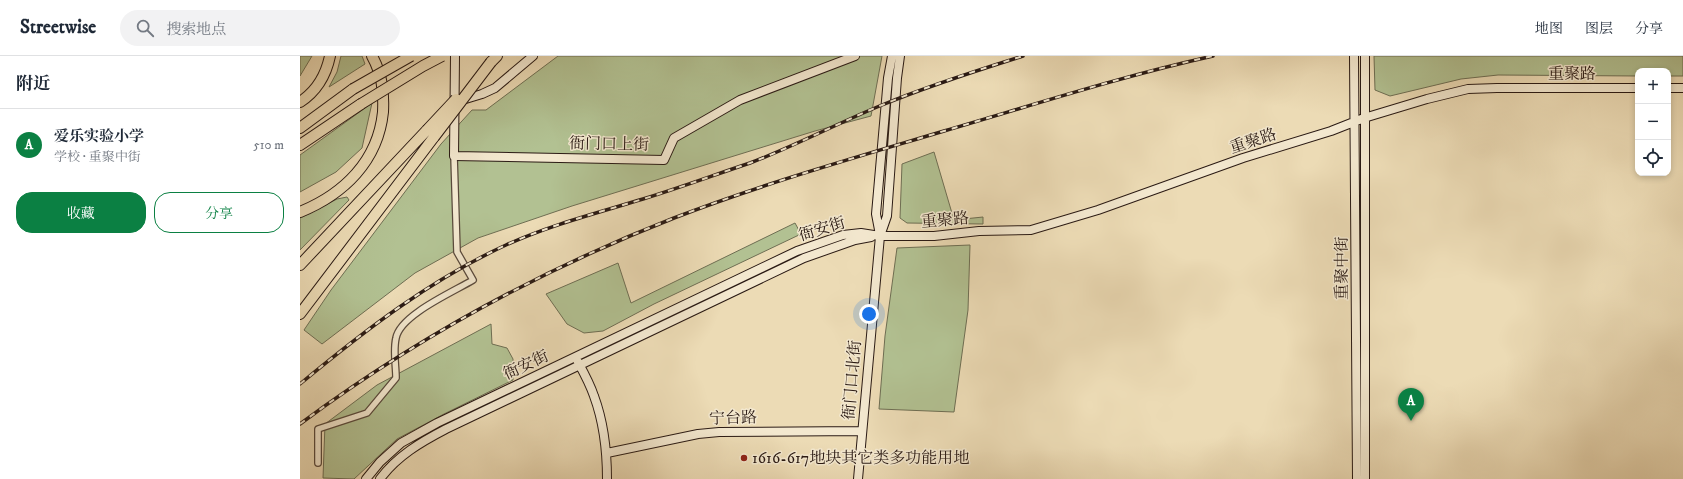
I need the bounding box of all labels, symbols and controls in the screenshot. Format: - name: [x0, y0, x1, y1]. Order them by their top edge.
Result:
- search box: [120, 10, 400, 46]
- text: Streetwise: [20, 16, 96, 39]
- icon: search: [134, 17, 156, 39]
- text: 搜索地点: [166, 20, 226, 39]
- text: 地图: [1535, 20, 1563, 38]
- text: 图层: [1585, 20, 1613, 38]
- text: 分享: [1635, 20, 1663, 38]
- street label: 重聚路: [1548, 64, 1596, 84]
- map controls: [1635, 68, 1671, 176]
- button: +: [1635, 68, 1671, 104]
- text: 附近: [16, 73, 50, 95]
- button: −: [1635, 104, 1671, 140]
- street label: 重聚路: [1227, 124, 1279, 158]
- text: 爱乐实验小学: [54, 127, 144, 146]
- street label: 衙门口上街: [569, 133, 649, 155]
- text: A: [25, 137, 33, 153]
- text: 510 m: [253, 137, 284, 153]
- button: locate: [1635, 140, 1671, 176]
- text: 学校 · 重聚中街: [54, 149, 141, 165]
- button: 收藏: [16, 192, 146, 233]
- button: 分享: [154, 192, 284, 233]
- street label: 重聚路: [920, 208, 970, 232]
- street label: 衙安街: [796, 212, 848, 246]
- street label: 重聚中街: [1332, 236, 1352, 300]
- your location: [859, 304, 879, 324]
- street label: 衙门口北街: [839, 339, 865, 421]
- street label: 衙安街: [500, 346, 552, 384]
- pin: A: [1398, 388, 1424, 421]
- street label: 宁台路: [709, 407, 757, 429]
- place label: 1616-617地块其它类多功能用地: [752, 448, 969, 468]
- marker: 1616-617地块其它类多功能用地: [739, 453, 749, 463]

